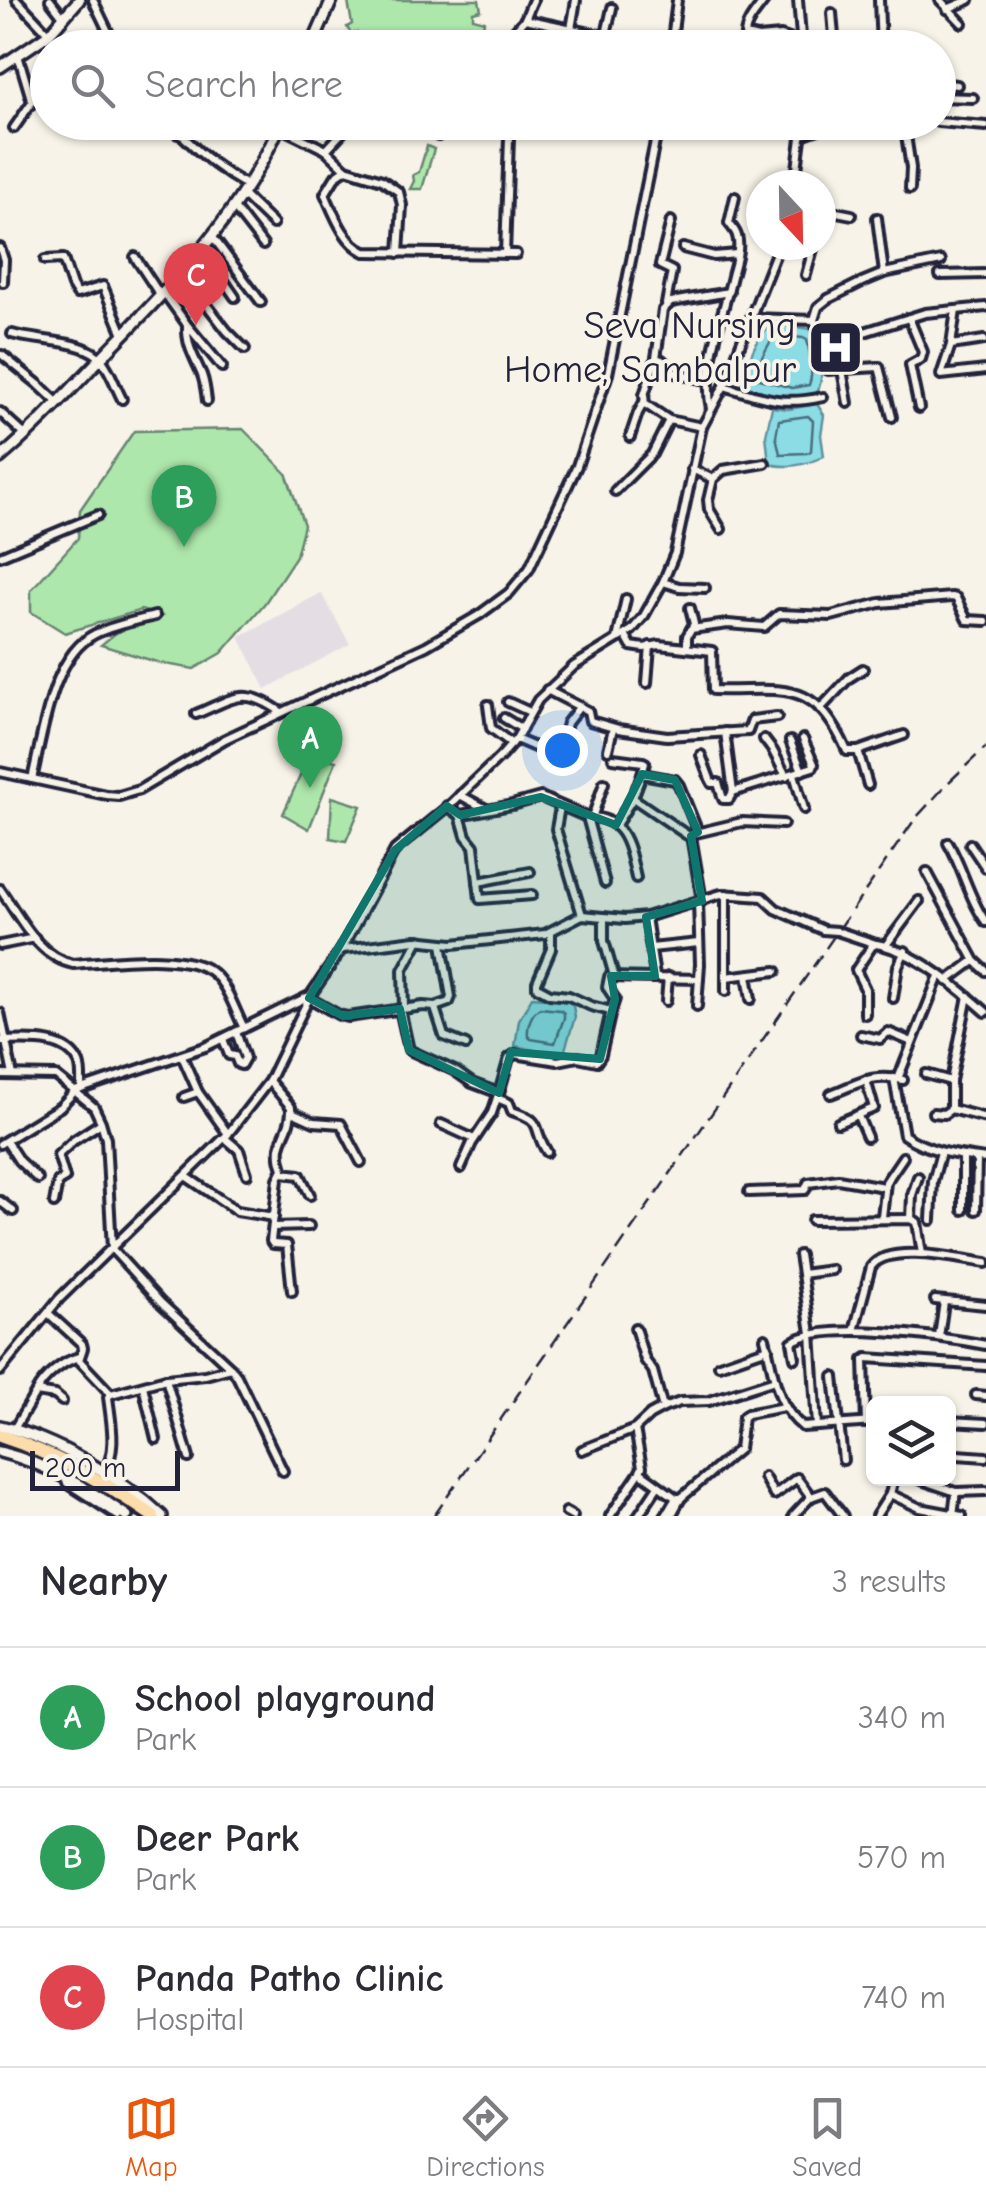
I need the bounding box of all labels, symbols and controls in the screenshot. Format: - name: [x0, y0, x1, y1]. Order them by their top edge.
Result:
- search box: [30, 30, 956, 140]
- icon: search: [65, 58, 120, 113]
- text: Search here: [145, 63, 343, 107]
- north arrow: [746, 170, 836, 260]
- pin: C: [164, 242, 228, 325]
- place label: Seva Nursing Home, Sambalpur: [504, 304, 796, 392]
- hospital icon: Seva Nursing Home, Sambalpur: [805, 317, 865, 377]
- pin: B: [152, 464, 216, 547]
- pin: A: [278, 706, 342, 788]
- your location: [537, 725, 588, 776]
- map controls: [866, 1396, 956, 1486]
- button: layers: [866, 1396, 956, 1486]
- scale bar: [30, 1446, 180, 1490]
- text: 200 m: [45, 1452, 126, 1484]
- text: Nearby: [40, 1557, 167, 1606]
- text: 3 results: [832, 1563, 946, 1600]
- text: School playground: [135, 1677, 436, 1721]
- text: A: [64, 1699, 81, 1736]
- text: 340 m: [858, 1699, 946, 1736]
- text: Park: [135, 1721, 196, 1758]
- text: Deer Park: [135, 1817, 299, 1861]
- text: B: [63, 1839, 82, 1876]
- text: 570 m: [857, 1839, 946, 1876]
- text: Park: [135, 1861, 196, 1898]
- text: Panda Patho Clinic: [135, 1957, 443, 2001]
- text: C: [63, 1979, 82, 2016]
- text: 740 m: [861, 1979, 946, 2016]
- text: Hospital: [135, 2001, 244, 2038]
- tab: Map: [124, 2091, 179, 2183]
- tab: Directions: [426, 2091, 545, 2183]
- tab: Saved: [792, 2091, 862, 2183]

